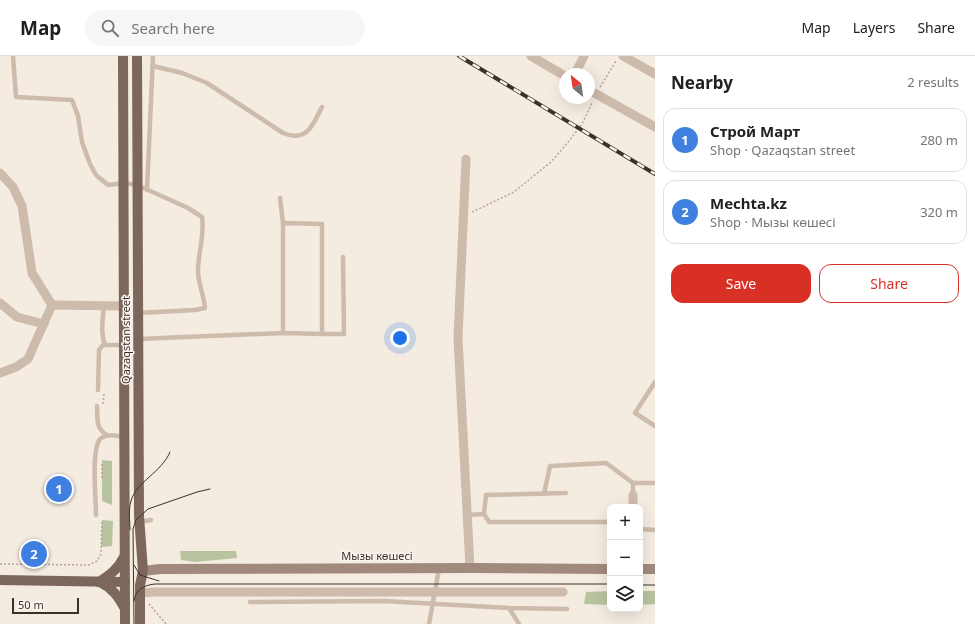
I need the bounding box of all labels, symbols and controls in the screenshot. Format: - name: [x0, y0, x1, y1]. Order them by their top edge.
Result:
- search box: [85, 10, 365, 46]
- text: Map: [20, 15, 61, 41]
- icon: search: [99, 17, 121, 39]
- text: Search here: [131, 18, 215, 38]
- text: Map: [802, 18, 831, 37]
- text: Layers: [853, 18, 895, 37]
- text: Share: [917, 18, 955, 37]
- north arrow: [559, 68, 595, 104]
- text: Nearby: [671, 71, 733, 94]
- text: 2 results: [907, 73, 959, 91]
- text: Строй Март: [710, 121, 800, 141]
- text: 1: [681, 131, 689, 149]
- text: 280 m: [920, 131, 958, 149]
- text: Shop · Qazaqstan street: [710, 141, 855, 159]
- text: Mechta.kz: [710, 193, 787, 213]
- text: 2: [681, 203, 689, 221]
- text: 320 m: [920, 203, 958, 221]
- text: Shop · Мызы көшесі: [710, 213, 836, 231]
- button: Save: [671, 264, 811, 303]
- button: Share: [819, 264, 959, 303]
- street label: Qazaqstan street: [118, 296, 133, 384]
- your location: [390, 328, 410, 348]
- pin: 1: [46, 474, 72, 504]
- map controls: [607, 504, 643, 612]
- button: +: [607, 504, 643, 540]
- pin: 2: [21, 539, 47, 569]
- button: −: [607, 540, 643, 576]
- street label: Мызы көшесі: [341, 548, 413, 563]
- button: layers: [607, 576, 643, 612]
- scale bar: [12, 596, 79, 615]
- text: 50 m: [18, 597, 44, 612]

